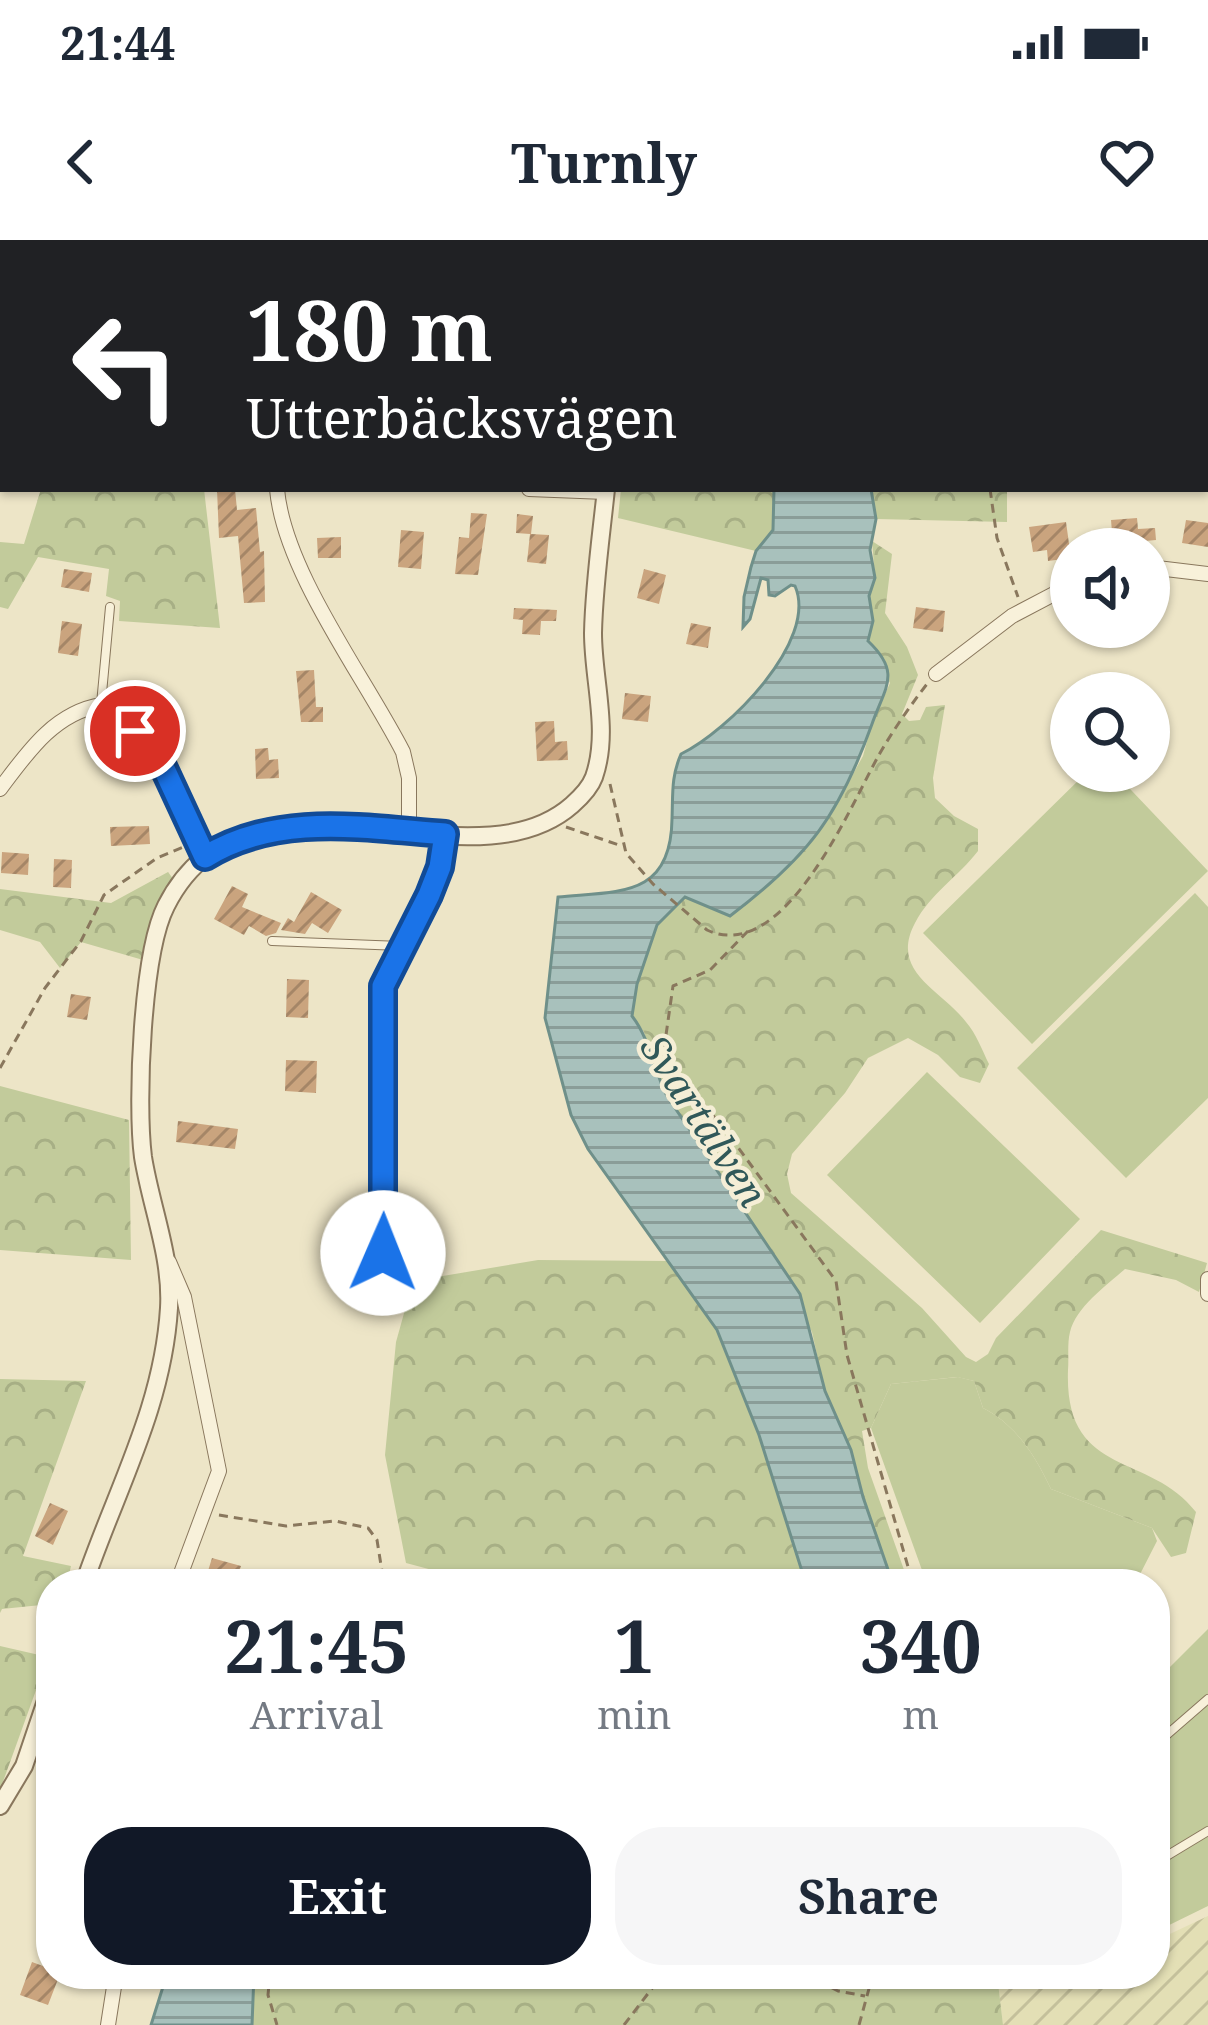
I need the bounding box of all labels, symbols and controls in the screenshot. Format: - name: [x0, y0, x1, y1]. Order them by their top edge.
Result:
- text: 21:44: [60, 12, 175, 73]
- text: Turnly: [511, 125, 697, 199]
- icon: back: [48, 129, 114, 195]
- icon: heart: [1094, 129, 1160, 195]
- text: 180 m: [246, 271, 493, 386]
- icon: left: [48, 288, 204, 444]
- text: Utterbäcksvägen: [246, 380, 678, 454]
- map controls: [1050, 528, 1170, 792]
- button: sound: [1050, 528, 1170, 648]
- button: search: [1050, 672, 1170, 792]
- pin: [84, 680, 186, 782]
- icon: arrive: [102, 698, 168, 764]
- water label: Svartälven: [630, 1024, 780, 1216]
- position arrow: [320, 1190, 446, 1316]
- text: 21:45: [224, 1596, 409, 1694]
- text: 1: [614, 1596, 655, 1694]
- text: 340: [860, 1596, 982, 1694]
- text: Arrival: [250, 1687, 383, 1740]
- text: min: [597, 1687, 672, 1740]
- text: m: [902, 1687, 939, 1740]
- button: Exit: [84, 1827, 591, 1965]
- button: Share: [615, 1827, 1122, 1965]

